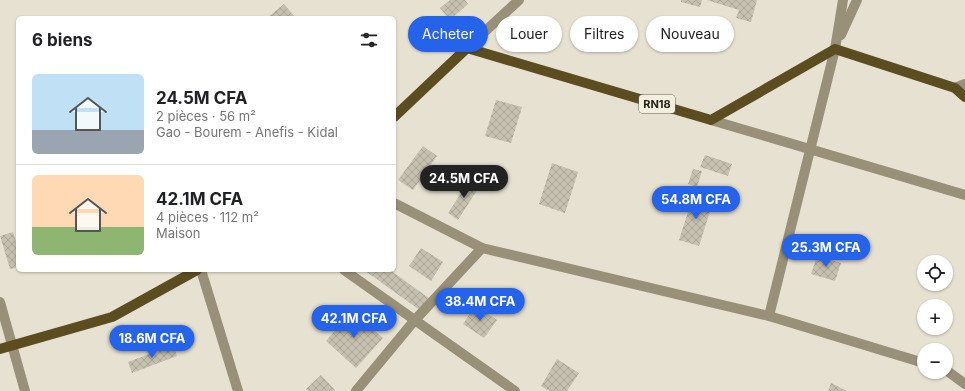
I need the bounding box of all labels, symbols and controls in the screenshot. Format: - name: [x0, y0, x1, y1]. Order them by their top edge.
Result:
- chip: Acheter: [408, 16, 488, 52]
- chip: Louer: [496, 16, 562, 52]
- chip: Filtres: [570, 16, 638, 52]
- chip: Nouveau: [646, 16, 734, 52]
- icon: filters: [358, 29, 380, 51]
- text: 6 biens: [32, 30, 93, 50]
- text: 24.5M CFA: [156, 88, 247, 108]
- icon: home: [64, 90, 112, 138]
- road number: RN18: [639, 95, 675, 113]
- text: 2 pièces · 56 m²: [156, 108, 256, 124]
- text: Gao - Bourem - Anefis - Kidal: [156, 124, 338, 140]
- pin: 24.5M CFA: [418, 165, 510, 199]
- text: 24.5M CFA: [429, 170, 499, 186]
- pin: 54.8M CFA: [650, 186, 742, 220]
- text: 42.1M CFA: [156, 189, 243, 209]
- icon: home: [64, 191, 112, 239]
- text: 54.8M CFA: [661, 191, 731, 207]
- text: 4 pièces · 112 m²: [156, 209, 259, 225]
- text: Maison: [156, 225, 201, 241]
- pin: 25.3M CFA: [780, 234, 872, 268]
- text: 25.3M CFA: [791, 239, 861, 255]
- map controls: [917, 255, 953, 379]
- button: locate: [917, 255, 953, 291]
- pin: 38.4M CFA: [434, 288, 526, 322]
- text: 38.4M CFA: [445, 293, 515, 309]
- button: +: [917, 299, 953, 335]
- pin: 42.1M CFA: [308, 305, 400, 339]
- text: 42.1M CFA: [321, 310, 387, 326]
- pin: 18.6M CFA: [106, 325, 198, 359]
- text: 18.6M CFA: [118, 330, 186, 346]
- button: −: [917, 343, 953, 379]

